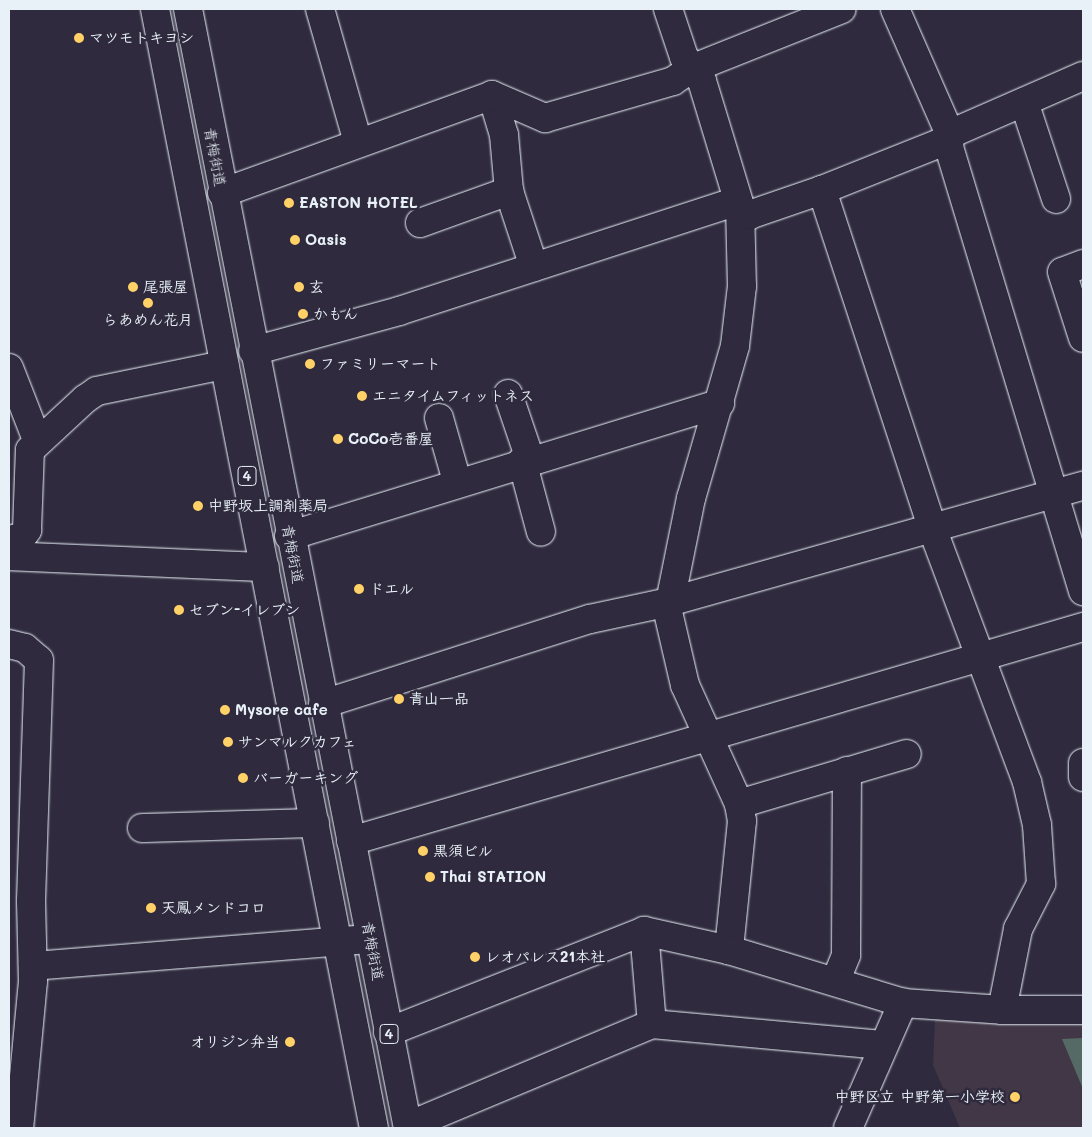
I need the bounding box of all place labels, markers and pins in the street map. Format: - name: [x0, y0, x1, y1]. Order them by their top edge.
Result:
- place label: マツモトキヨシ: [89, 29, 194, 47]
- marker: マツモトキヨシ: [73, 32, 85, 44]
- place label: EASTON HOTEL: [299, 194, 418, 212]
- marker: EASTON HOTEL: [283, 197, 295, 209]
- place label: Oasis: [305, 231, 347, 249]
- marker: Oasis: [289, 234, 301, 246]
- place label: 尾張屋: [143, 278, 188, 296]
- place label: 玄: [309, 278, 324, 296]
- marker: 尾張屋: [127, 281, 139, 293]
- marker: 玄: [293, 281, 305, 293]
- marker: らあめん花月: [142, 297, 154, 309]
- place label: かもん: [313, 305, 358, 323]
- marker: かもん: [297, 308, 309, 320]
- place label: らあめん花月: [103, 311, 193, 329]
- place label: ファミリーマート: [320, 355, 440, 373]
- marker: ファミリーマート: [304, 358, 316, 370]
- place label: エニタイムフィットネス: [372, 387, 537, 405]
- marker: エニタイムフィットネス: [356, 390, 368, 402]
- place label: CoCo壱番屋: [348, 430, 433, 448]
- marker: CoCo壱番屋: [332, 433, 344, 445]
- place label: 中野坂上調剤薬局: [208, 497, 328, 515]
- marker: 中野坂上調剤薬局: [192, 500, 204, 512]
- place label: ドエル: [369, 580, 414, 598]
- marker: ドエル: [353, 583, 365, 595]
- place label: セブン-イレブン: [189, 601, 300, 619]
- marker: セブン-イレブン: [173, 604, 185, 616]
- place label: 青山一品: [409, 690, 469, 708]
- marker: 青山一品: [393, 693, 405, 705]
- place label: Mysore cafe: [235, 701, 328, 719]
- marker: Mysore cafe: [219, 704, 231, 716]
- place label: サンマルクカフェ: [238, 733, 358, 751]
- marker: サンマルクカフェ: [222, 736, 234, 748]
- place label: バーガーキング: [253, 769, 358, 787]
- marker: バーガーキング: [237, 772, 249, 784]
- place label: 黒須ビル: [433, 842, 493, 860]
- marker: 黒須ビル: [417, 845, 429, 857]
- place label: Thai STATION: [440, 868, 546, 886]
- marker: Thai STATION: [424, 871, 436, 883]
- place label: 天鳳メンドコロ: [161, 899, 266, 917]
- marker: 天鳳メンドコロ: [145, 902, 157, 914]
- place label: レオパレス21本社: [485, 948, 605, 966]
- marker: レオパレス21本社: [469, 951, 481, 963]
- place label: オリジン弁当: [190, 1033, 280, 1051]
- marker: オリジン弁当: [284, 1036, 296, 1048]
- place label: 中野区立 中野第一小学校: [835, 1088, 1005, 1106]
- marker: 中野区立 中野第一小学校: [1009, 1091, 1021, 1103]

